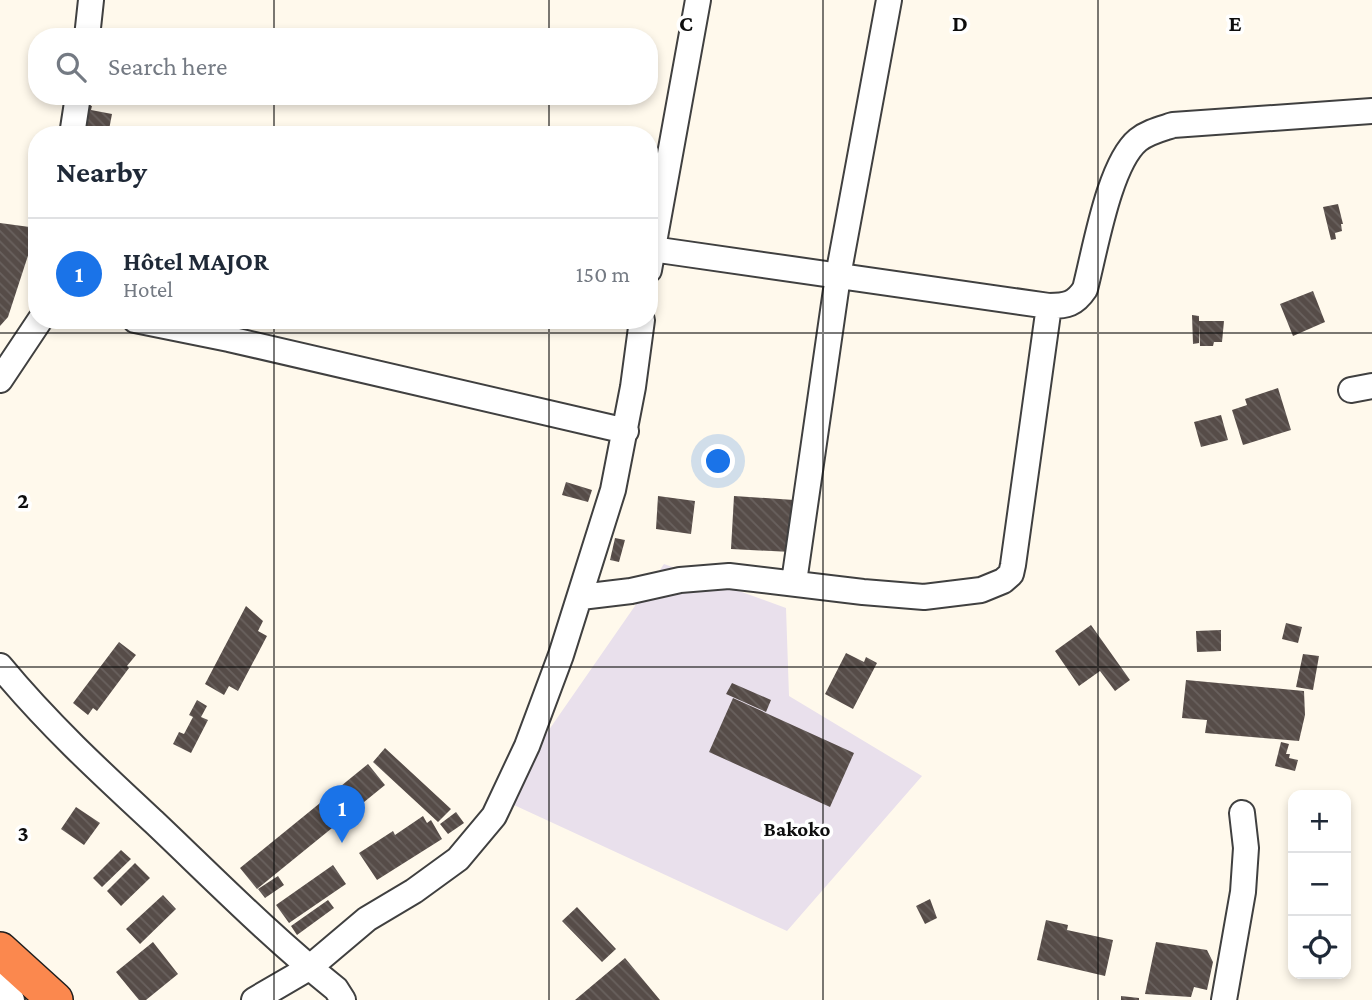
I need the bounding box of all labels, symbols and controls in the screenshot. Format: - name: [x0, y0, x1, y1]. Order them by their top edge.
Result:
- text: C: [679, 10, 693, 36]
- text: D: [952, 10, 968, 36]
- text: E: [1228, 10, 1242, 36]
- search box: [28, 28, 658, 105]
- icon: search: [52, 48, 90, 86]
- text: Search here: [108, 52, 227, 81]
- text: Nearby: [56, 155, 147, 188]
- text: Hôtel MAJOR: [123, 247, 269, 276]
- text: 1: [75, 261, 83, 287]
- text: 150 m: [576, 261, 630, 287]
- text: Hotel: [123, 276, 173, 302]
- your location: [701, 444, 735, 478]
- text: 2: [17, 487, 29, 513]
- pin: 1: [319, 785, 365, 843]
- map controls: [1288, 790, 1351, 979]
- button: +: [1288, 790, 1351, 853]
- district label: Bakoko: [764, 817, 830, 841]
- text: 3: [17, 820, 29, 846]
- button: −: [1288, 853, 1351, 916]
- button: locate: [1288, 916, 1351, 979]

